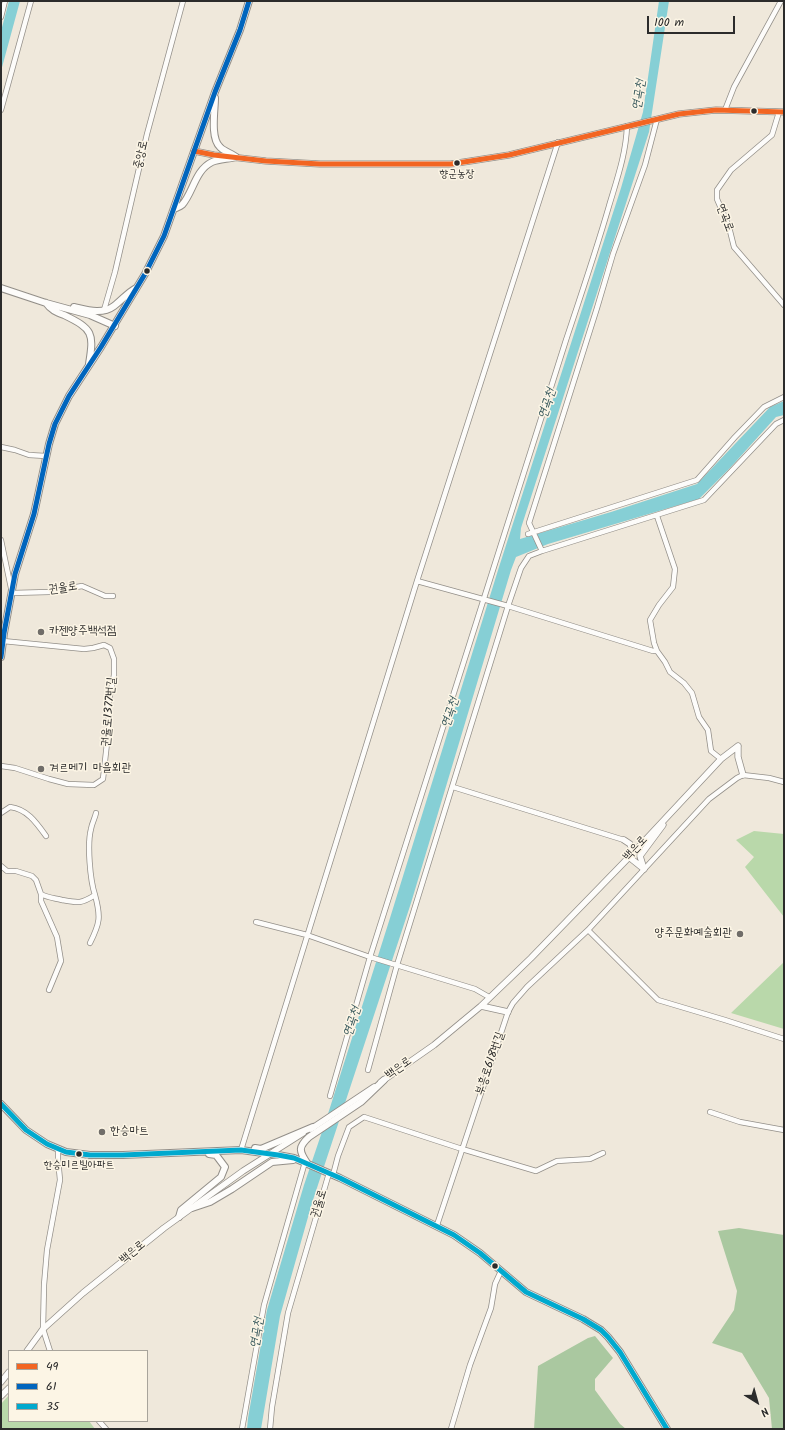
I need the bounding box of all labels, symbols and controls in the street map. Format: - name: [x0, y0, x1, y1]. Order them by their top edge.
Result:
- scale bar: [649, 8, 737, 34]
- text: 100 m: [654, 13, 684, 32]
- water label: 연곡천: [630, 78, 650, 112]
- unlabelled marker: [749, 106, 759, 116]
- street label: 중앙로: [132, 139, 152, 171]
- marker: 향군농장: [452, 158, 462, 168]
- place label: 향군농장: [439, 168, 475, 182]
- street label: 연곡로: [712, 202, 736, 234]
- unlabelled marker: [142, 266, 152, 276]
- water label: 연곡천: [536, 387, 560, 421]
- street label: 권율로: [48, 580, 78, 598]
- place label: 카젠양주백석점: [49, 625, 117, 639]
- marker: 카젠양주백석점: [36, 627, 46, 637]
- street label: 권율로1377번길: [100, 677, 120, 747]
- water label: 연곡천: [439, 696, 463, 730]
- place label: 겨르메기 마을회관: [49, 762, 131, 776]
- marker: 겨르메기 마을회관: [36, 764, 46, 774]
- street label: 백은로: [621, 833, 651, 865]
- place label: 양주문화예술회관: [655, 927, 732, 941]
- marker: 양주문화예술회관: [735, 929, 745, 939]
- water label: 연곡천: [341, 1005, 365, 1039]
- street label: 부흥로618번길: [473, 1030, 509, 1098]
- street label: 백은로: [383, 1055, 415, 1083]
- place label: 한승마트: [110, 1125, 149, 1139]
- marker: 한승마트: [97, 1127, 107, 1137]
- marker: 한승미르빌아파트: [74, 1149, 84, 1159]
- place label: 한승미르빌아파트: [44, 1159, 114, 1173]
- street label: 권율로: [309, 1188, 331, 1220]
- street label: 백은로: [117, 1238, 149, 1268]
- unlabelled marker: [490, 1261, 500, 1271]
- water label: 연곡천: [248, 1316, 268, 1350]
- legend: [8, 1350, 148, 1422]
- text: 49: [46, 1357, 58, 1376]
- text: 61: [46, 1377, 56, 1396]
- north arrow: [737, 1382, 777, 1422]
- text: 35: [46, 1397, 59, 1416]
- text: N: [756, 1402, 772, 1421]

